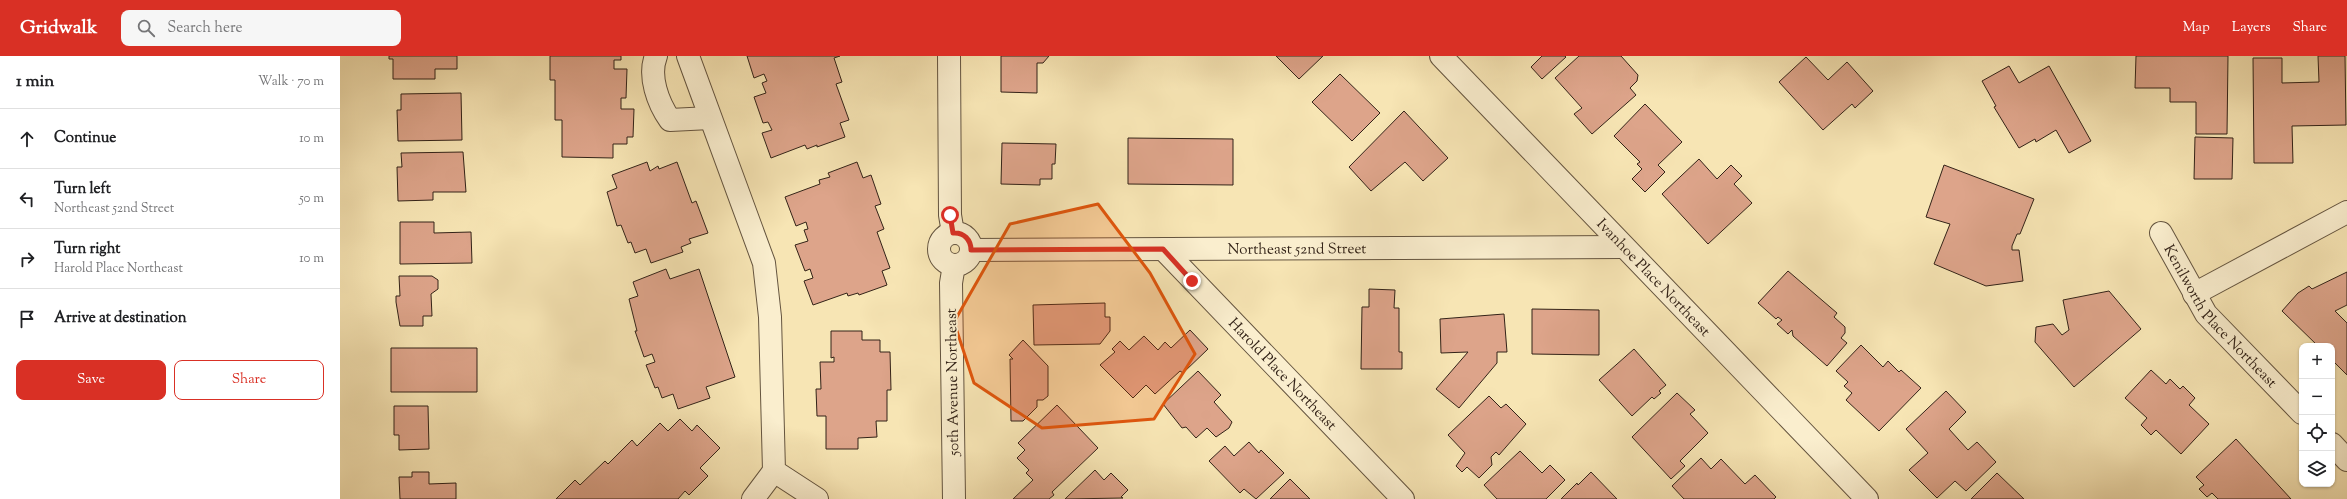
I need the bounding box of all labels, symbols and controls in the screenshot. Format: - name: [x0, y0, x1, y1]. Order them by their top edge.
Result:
- search box: [121, 10, 401, 46]
- text: Gridwalk: [20, 15, 97, 42]
- icon: search: [135, 17, 157, 39]
- text: Search here: [167, 18, 243, 39]
- text: Map: [2183, 18, 2210, 38]
- text: Layers: [2232, 18, 2270, 38]
- text: Share: [2292, 18, 2327, 38]
- text: 1 min: [16, 70, 54, 94]
- text: Walk · 70 m: [258, 73, 324, 91]
- icon: ahead: [16, 128, 38, 150]
- text: Continue: [54, 128, 116, 149]
- text: 10 m: [299, 130, 324, 148]
- text: Turn left: [54, 179, 111, 200]
- icon: left: [16, 188, 38, 210]
- text: 50 m: [299, 190, 324, 208]
- text: Northeast 52nd Street: [54, 200, 174, 218]
- route start: [941, 206, 959, 224]
- street label: Ivanhoe Place Northeast: [1591, 215, 1714, 342]
- text: Turn right: [54, 239, 120, 260]
- street label: Northeast 52nd Street: [1227, 239, 1367, 261]
- street label: Kenilworth Place Northeast: [2158, 241, 2281, 393]
- icon: right: [16, 248, 38, 270]
- text: 10 m: [299, 250, 324, 268]
- text: Harold Place Northeast: [54, 260, 183, 278]
- route end: [1183, 272, 1201, 290]
- icon: arrive: [16, 308, 38, 330]
- text: Arrive at destination: [54, 308, 187, 329]
- street label: 50th Avenue Northeast: [942, 308, 965, 457]
- street label: Harold Place Northeast: [1223, 314, 1341, 436]
- map controls: [2299, 343, 2335, 487]
- button: +: [2299, 343, 2335, 379]
- button: Save: [16, 360, 166, 400]
- button: Share: [174, 360, 324, 400]
- button: −: [2299, 379, 2335, 415]
- button: locate: [2299, 415, 2335, 451]
- button: layers: [2299, 451, 2335, 487]

